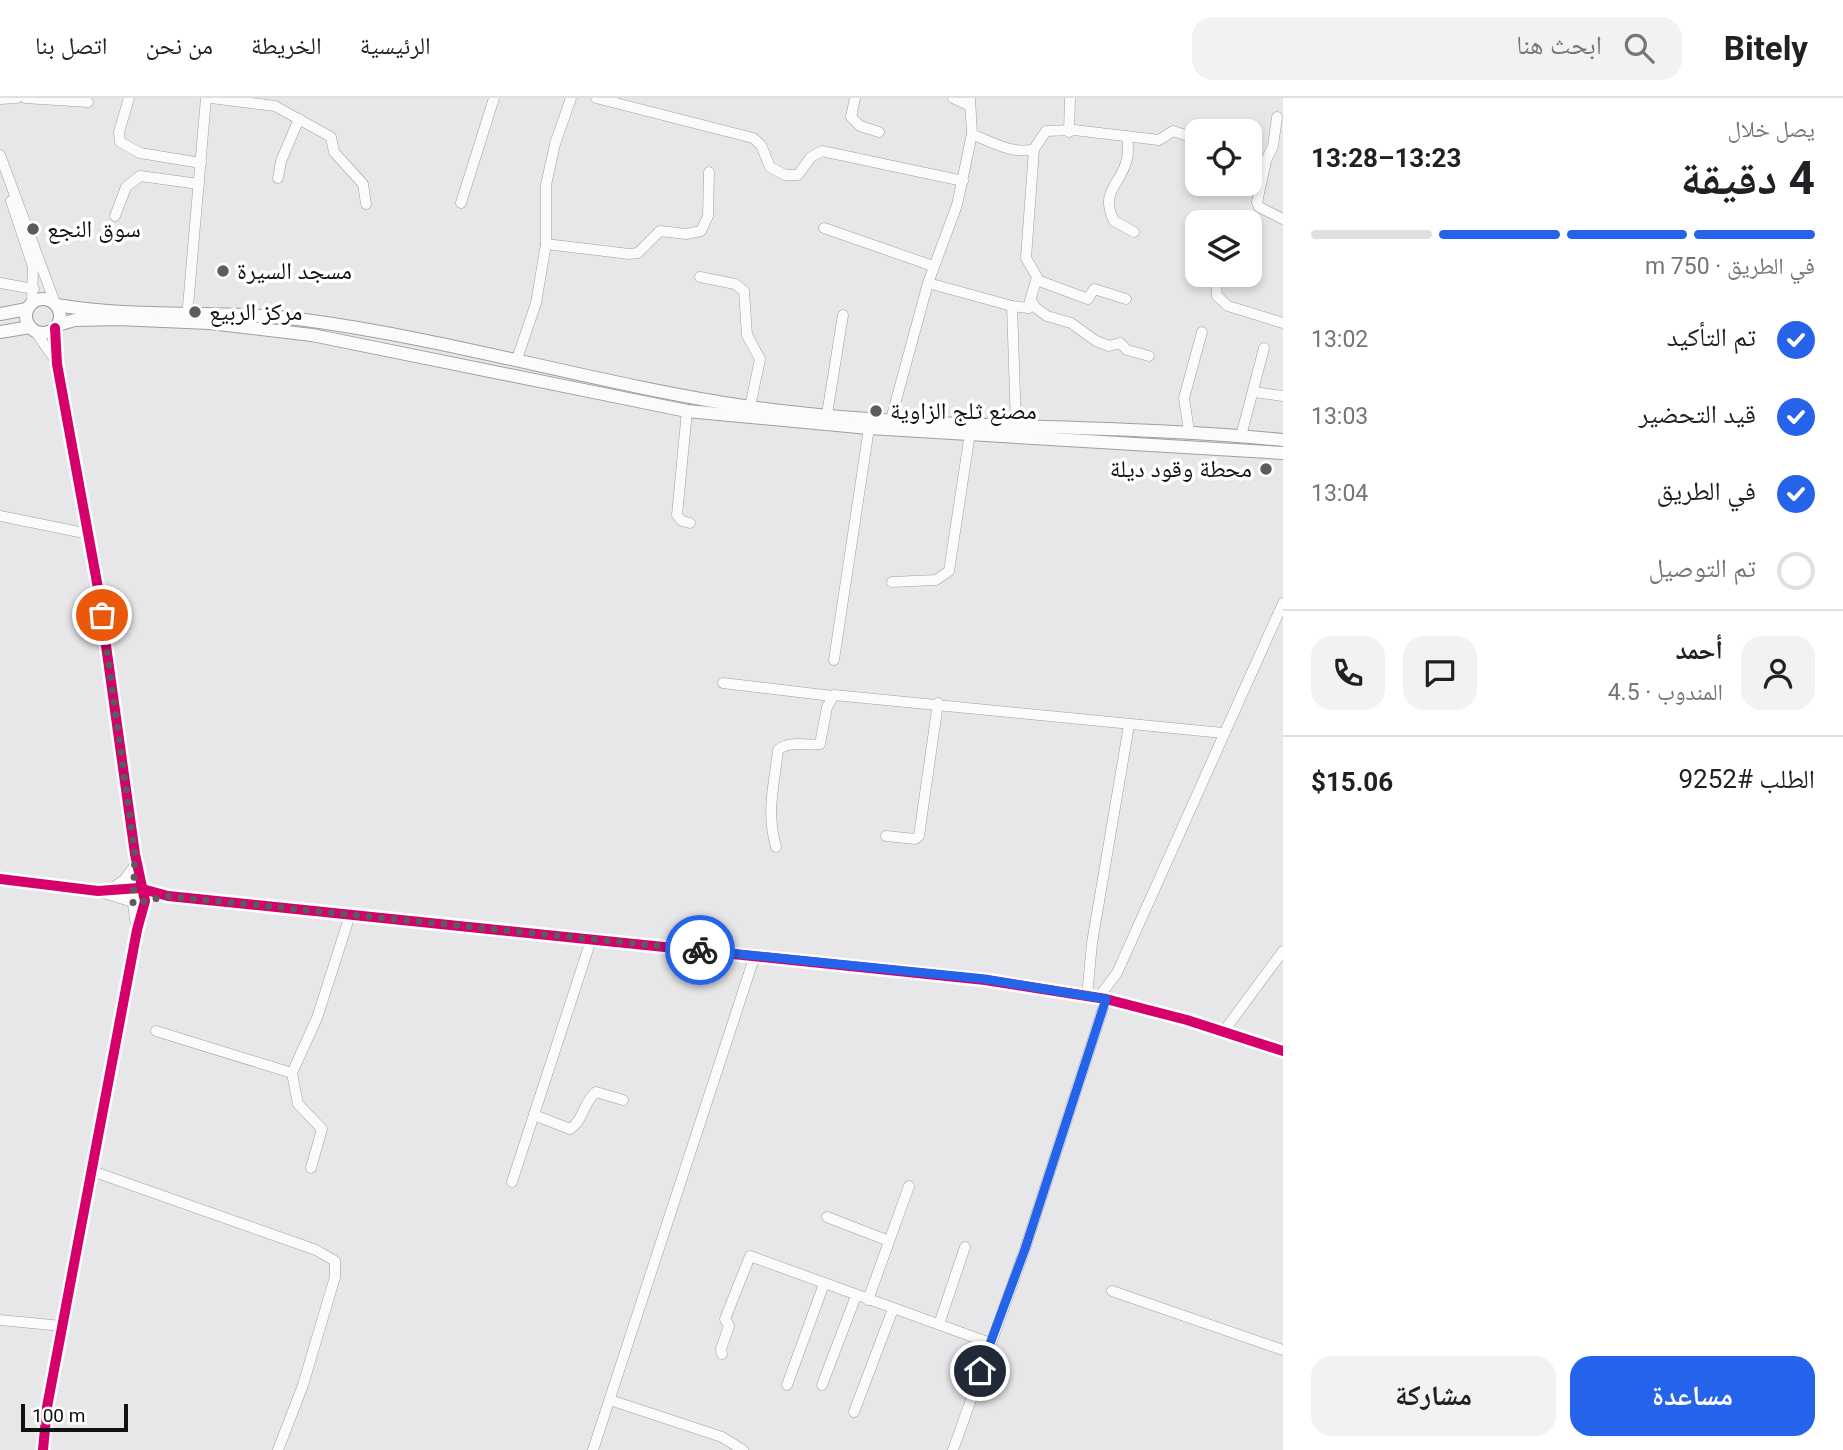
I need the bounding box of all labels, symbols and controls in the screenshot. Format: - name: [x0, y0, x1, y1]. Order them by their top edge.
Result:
- search box: [1192, 17, 1682, 80]
- icon: search: [1620, 29, 1658, 67]
- text: Bitely: [1724, 29, 1808, 68]
- text: ابحث هنا: [1516, 30, 1602, 60]
- text: اتصل بنا: [35, 32, 107, 60]
- text: من نحن: [145, 32, 213, 60]
- text: الخريطة: [251, 32, 322, 60]
- text: الرئيسية: [360, 32, 431, 60]
- text: يصل خلال: [1728, 116, 1815, 143]
- map controls: [1185, 119, 1262, 287]
- button: locate: [1185, 119, 1262, 196]
- text: 13:23–13:28: [1311, 143, 1461, 173]
- text: 4 دقيقة: [1681, 151, 1815, 205]
- button: layers: [1185, 210, 1262, 287]
- place label: سوق النجع: [47, 215, 141, 244]
- marker: سوق النجع: [25, 221, 41, 237]
- text: في الطريق · 750 m: [1645, 253, 1815, 280]
- place label: مسجد السيرة: [237, 257, 352, 285]
- marker: مسجد السيرة: [215, 263, 231, 279]
- place label: مركز الربيع: [209, 298, 302, 327]
- marker: مركز الربيع: [187, 304, 203, 320]
- icon: check: [1777, 321, 1815, 359]
- text: تم التأكيد: [1667, 322, 1756, 352]
- text: 13:02: [1311, 326, 1368, 353]
- place label: مصنع ثلج الزاوية: [890, 397, 1037, 426]
- icon: check: [1777, 398, 1815, 436]
- text: قيد التحضير: [1638, 399, 1756, 429]
- marker: مصنع ثلج الزاوية: [868, 403, 884, 419]
- text: 13:03: [1311, 403, 1368, 430]
- place label: محطة وقود ديلة: [1110, 455, 1252, 483]
- marker: محطة وقود ديلة: [1258, 461, 1274, 477]
- icon: check: [1777, 475, 1815, 513]
- text: في الطريق: [1657, 476, 1756, 506]
- text: 13:04: [1311, 480, 1368, 507]
- text: تم التوصيل: [1649, 553, 1756, 583]
- pin: [72, 585, 132, 645]
- icon: bag: [83, 596, 121, 634]
- text: أحمد: [1675, 635, 1723, 665]
- button: phone: [1311, 636, 1385, 710]
- button: chat: [1403, 636, 1477, 710]
- button: person: [1741, 636, 1815, 710]
- text: المندوب · 4.5: [1608, 679, 1723, 706]
- text: الطلب #9252: [1678, 764, 1815, 794]
- text: $15.06: [1311, 767, 1393, 797]
- courier: [665, 915, 735, 985]
- icon: bike: [681, 931, 719, 969]
- pin: [950, 1341, 1010, 1401]
- icon: home: [961, 1352, 999, 1390]
- button: مشاركة: [1311, 1356, 1556, 1436]
- button: مساعدة: [1570, 1356, 1815, 1436]
- scale bar: [21, 1401, 128, 1433]
- text: 100 m: [32, 1404, 85, 1427]

